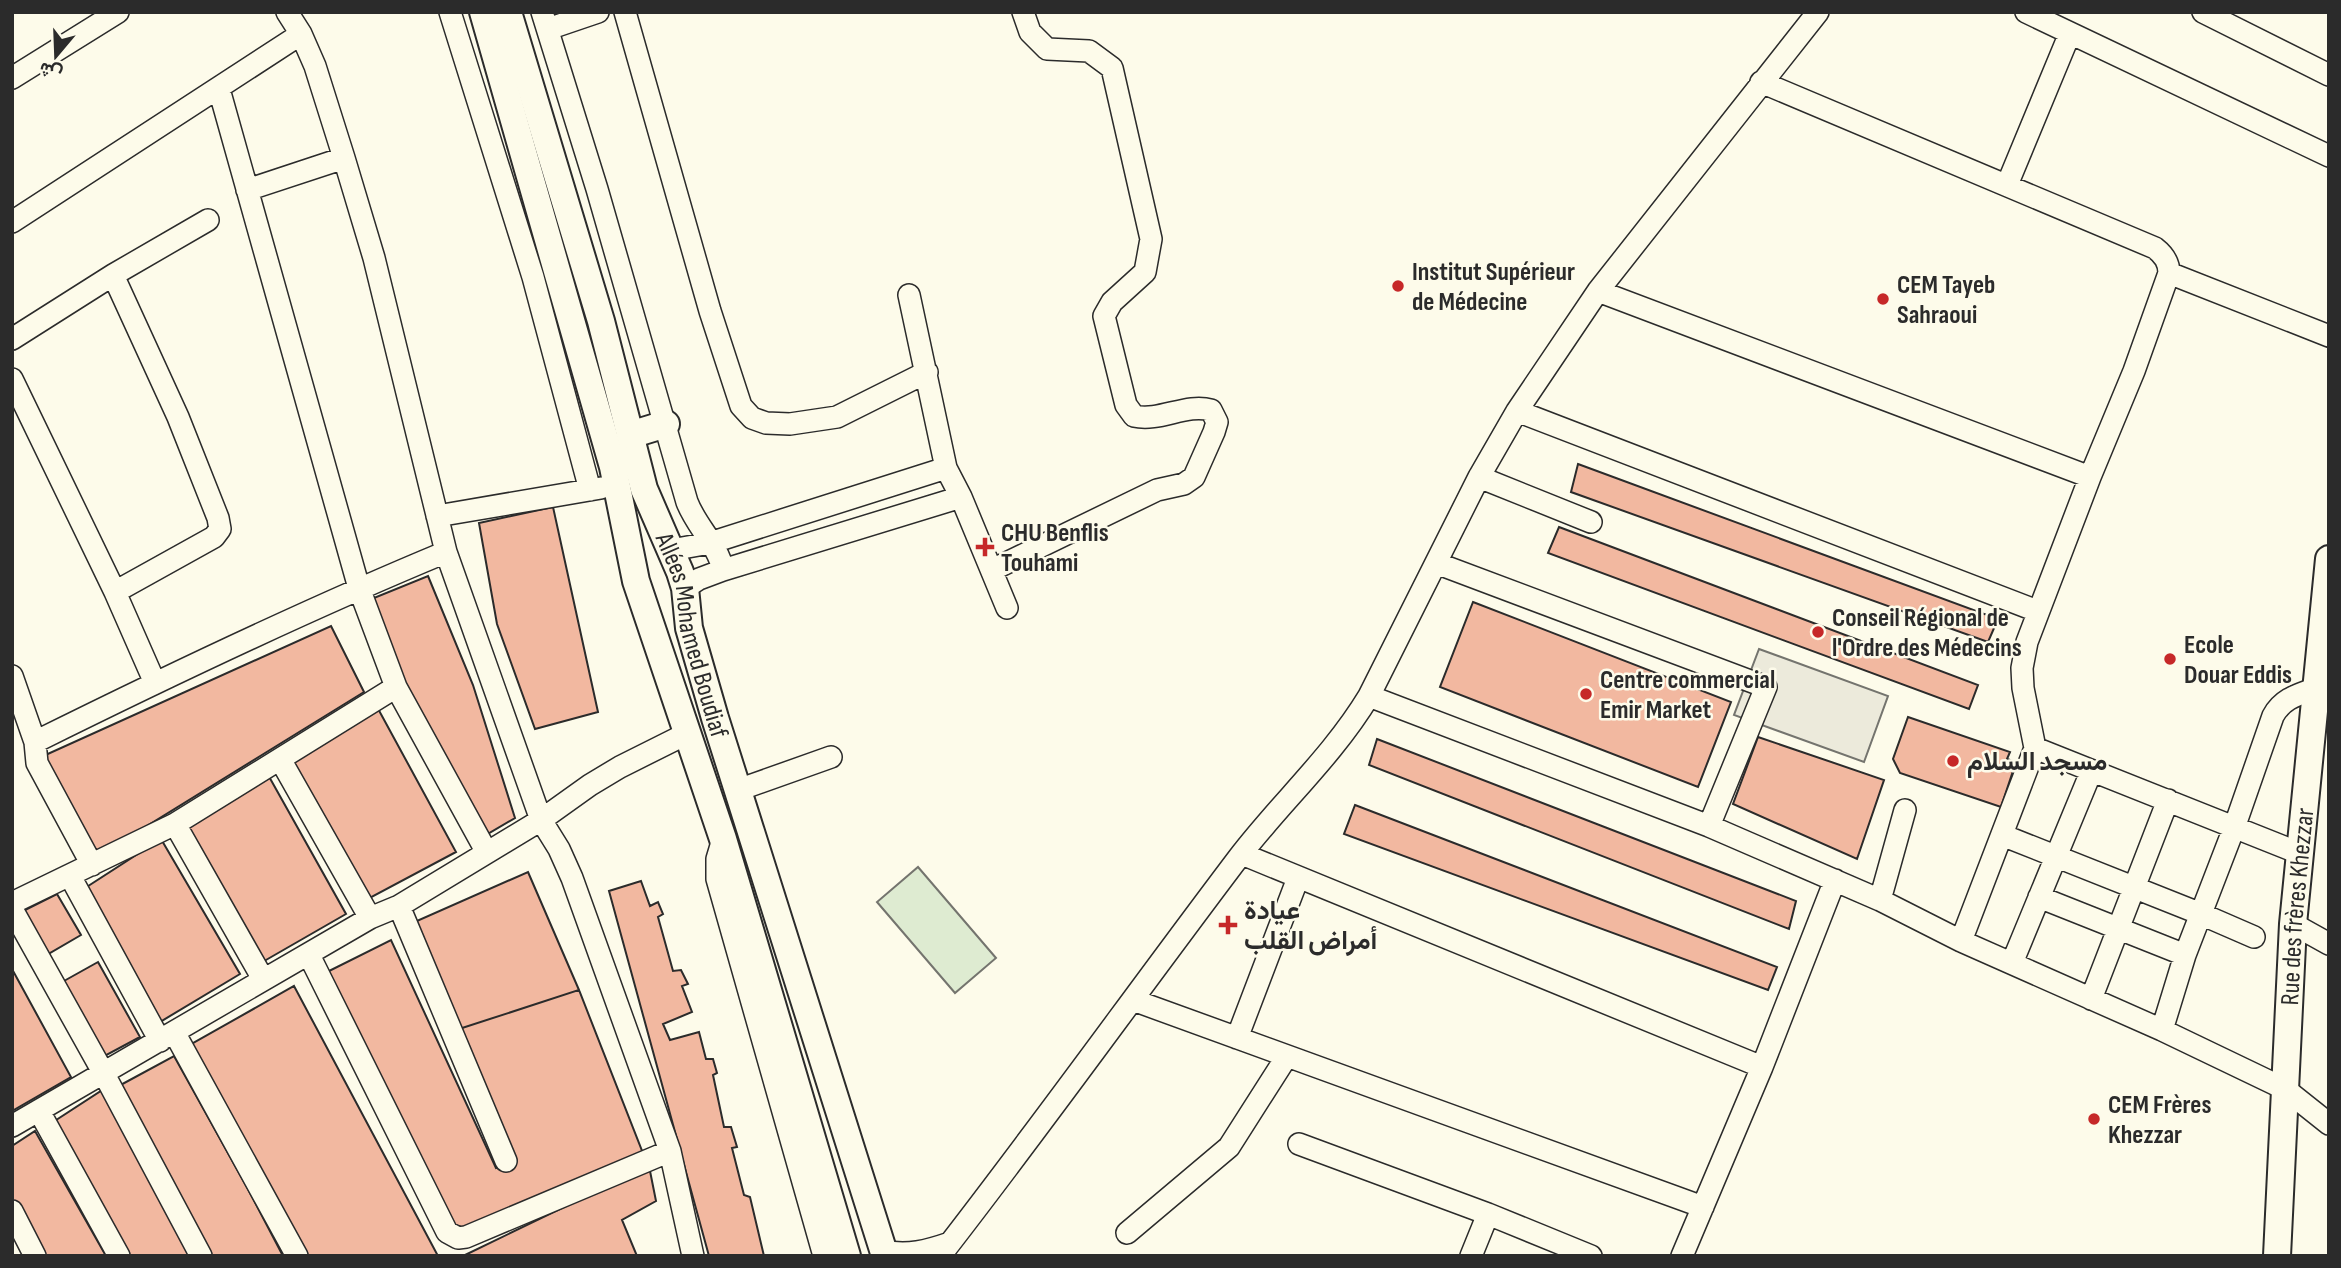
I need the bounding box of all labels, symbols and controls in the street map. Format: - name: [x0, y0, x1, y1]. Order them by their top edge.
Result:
- north arrow: [21, 21, 91, 91]
- text: ش: [36, 56, 65, 85]
- place label: Institut Supérieur de Médecine: [1412, 257, 1575, 318]
- place label: CEM Tayeb Sahraoui: [1897, 270, 1995, 331]
- marker: Institut Supérieur de Médecine: [1390, 278, 1406, 294]
- marker: CEM Tayeb Sahraoui: [1875, 291, 1891, 307]
- place label: CHU Benflis Touhami: [1001, 518, 1109, 579]
- street label: Allées Mohamed Boudiaf: [648, 528, 734, 742]
- marker: CHU Benflis Touhami: [975, 537, 995, 557]
- place label: Conseil Régional de l'Ordre des Médecins: [1832, 603, 2022, 664]
- marker: Conseil Régional de l'Ordre des Médecins: [1810, 624, 1826, 640]
- place label: Ecole Douar Eddis: [2184, 630, 2292, 691]
- marker: Ecole Douar Eddis: [2162, 651, 2178, 667]
- place label: Centre commercial Emir Market: [1600, 665, 1775, 726]
- marker: Centre commercial Emir Market: [1578, 686, 1594, 702]
- place label: مسجد السلام: [1967, 747, 2107, 778]
- marker: مسجد السلام: [1945, 753, 1961, 769]
- street label: Rue des frères Khezzar: [2275, 806, 2321, 1006]
- place label: عيادة أمراض القلب: [1244, 896, 1377, 957]
- marker: عيادة أمراض القلب: [1218, 915, 1238, 935]
- place label: CEM Frères Khezzar: [2108, 1090, 2211, 1151]
- marker: CEM Frères Khezzar: [2086, 1111, 2102, 1127]

